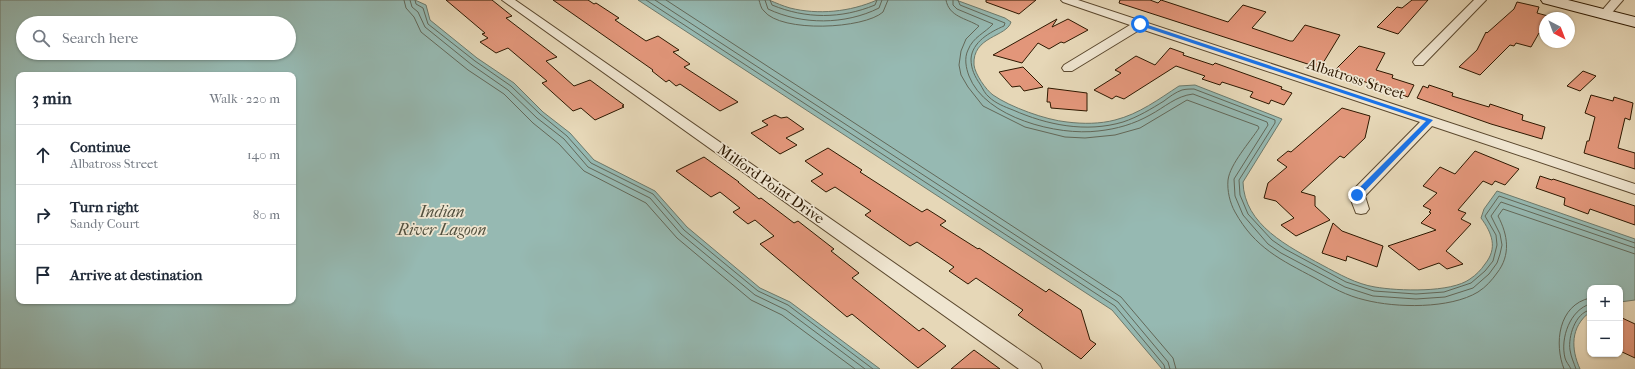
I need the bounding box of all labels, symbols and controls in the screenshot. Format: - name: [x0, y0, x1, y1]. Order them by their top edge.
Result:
- north arrow: [1539, 12, 1575, 48]
- route start: [1131, 15, 1149, 33]
- search box: [16, 16, 296, 60]
- icon: search: [30, 27, 52, 49]
- text: Search here: [62, 29, 138, 47]
- street label: Albatross Street: [1304, 54, 1408, 103]
- text: 3 min: [32, 88, 72, 108]
- text: Walk · 220 m: [209, 91, 280, 106]
- text: Continue: [70, 138, 130, 156]
- street label: Milford Point Drive: [714, 140, 828, 228]
- icon: ahead: [32, 144, 54, 166]
- text: 140 m: [247, 147, 280, 162]
- text: Albatross Street: [70, 156, 158, 171]
- route end: [1348, 186, 1366, 204]
- text: Turn right: [70, 198, 139, 216]
- water label: Indian River Lagoon: [397, 202, 486, 239]
- icon: right: [32, 204, 54, 226]
- text: 80 m: [253, 207, 280, 222]
- text: Sandy Court: [70, 216, 140, 231]
- icon: arrive: [32, 264, 54, 286]
- text: Arrive at destination: [70, 266, 202, 284]
- map controls: [1587, 285, 1623, 357]
- button: +: [1587, 285, 1623, 321]
- button: −: [1587, 321, 1623, 357]

